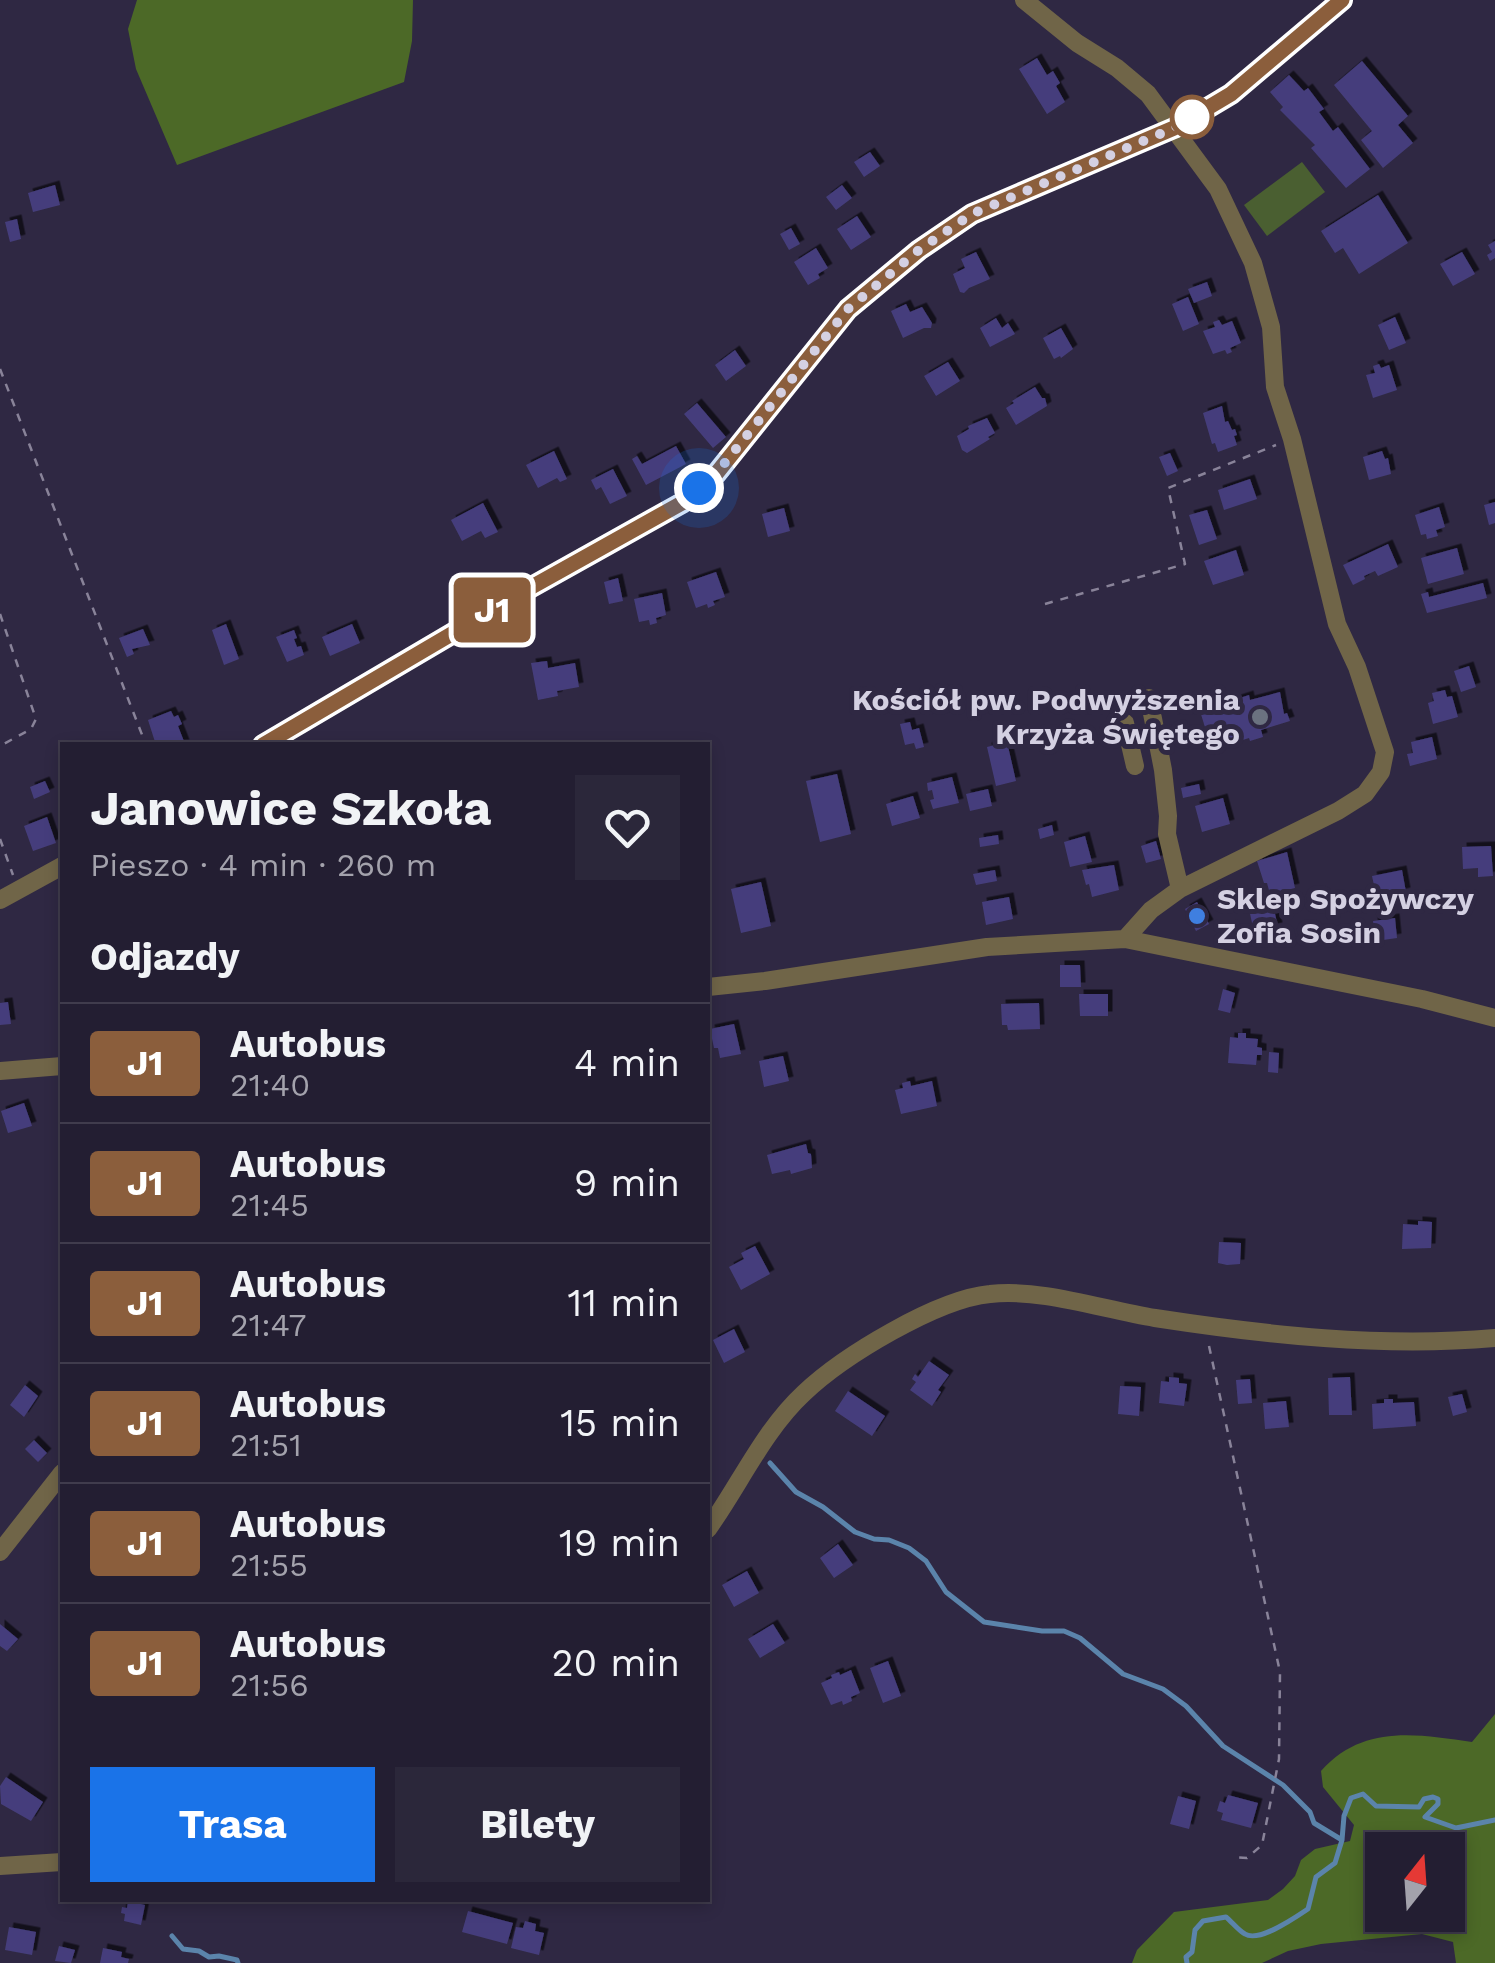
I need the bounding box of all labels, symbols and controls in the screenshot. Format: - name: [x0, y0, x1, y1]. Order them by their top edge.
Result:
- unlabelled marker: [1171, 96, 1213, 138]
- your location: [674, 463, 724, 513]
- line badge: J1: [447, 578, 537, 642]
- text: J1: [474, 589, 510, 631]
- place label: Kościół pw. Podwyższenia Krzyża Świętego: [852, 682, 1241, 751]
- marker: Kościół pw. Podwyższenia Krzyża Świętego: [1249, 706, 1271, 728]
- button: heart: [575, 775, 680, 880]
- text: Janowice Szkoła: [90, 780, 491, 837]
- text: Pieszo · 4 min · 260 m: [90, 846, 436, 884]
- place label: Sklep Spożywczy Zofia Sosin: [1217, 881, 1474, 950]
- marker: Sklep Spożywczy Zofia Sosin: [1186, 905, 1208, 927]
- text: Odjazdy: [90, 935, 240, 979]
- text: Autobus: [230, 1022, 386, 1066]
- text: 4 min: [574, 1041, 680, 1085]
- text: J1: [127, 1042, 163, 1084]
- text: 21:40: [230, 1066, 310, 1104]
- text: Autobus: [230, 1142, 386, 1186]
- text: 9 min: [574, 1161, 680, 1205]
- text: J1: [127, 1162, 163, 1204]
- text: 21:45: [230, 1186, 309, 1224]
- text: Autobus: [230, 1262, 386, 1306]
- text: 11 min: [568, 1281, 680, 1325]
- text: J1: [127, 1282, 163, 1324]
- text: 21:47: [230, 1306, 307, 1344]
- text: Autobus: [230, 1382, 386, 1426]
- text: 15 min: [560, 1401, 680, 1445]
- text: J1: [127, 1402, 163, 1444]
- text: 21:51: [230, 1426, 302, 1464]
- text: Autobus: [230, 1502, 386, 1546]
- text: 19 min: [559, 1521, 680, 1565]
- text: J1: [127, 1522, 163, 1564]
- text: 21:55: [230, 1546, 308, 1584]
- text: Autobus: [230, 1622, 386, 1666]
- text: 20 min: [551, 1641, 680, 1685]
- text: J1: [127, 1642, 163, 1684]
- text: 21:56: [230, 1666, 309, 1704]
- button: Trasa: [90, 1767, 375, 1882]
- button: Bilety: [395, 1767, 680, 1882]
- north arrow: [1365, 1832, 1465, 1932]
- map controls: [1365, 1832, 1465, 1932]

